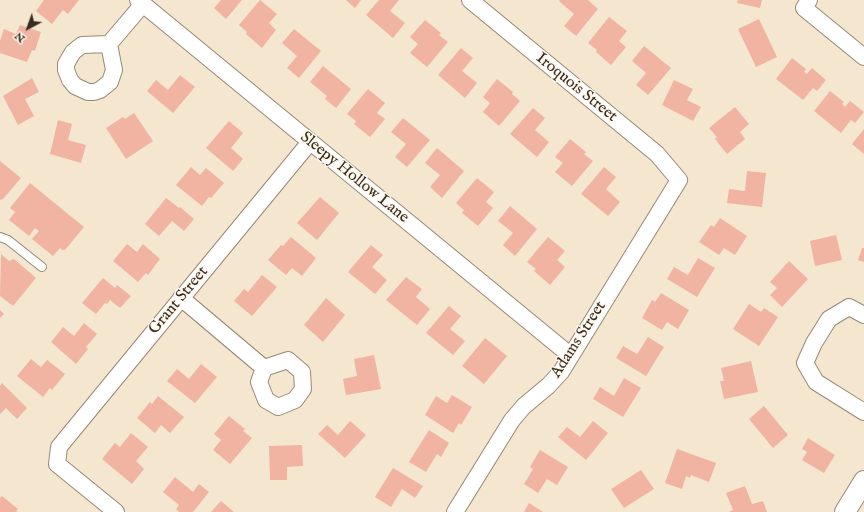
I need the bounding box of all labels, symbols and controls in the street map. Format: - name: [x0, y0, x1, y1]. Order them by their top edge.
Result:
- north arrow: [8, 8, 48, 48]
- text: N: [12, 29, 28, 45]
- street label: Iroquois Street: [531, 49, 621, 127]
- street label: Sleepy Hollow Lane: [296, 128, 412, 228]
- street label: Grant Street: [145, 263, 213, 339]
- street label: Adams Street: [547, 298, 611, 382]

